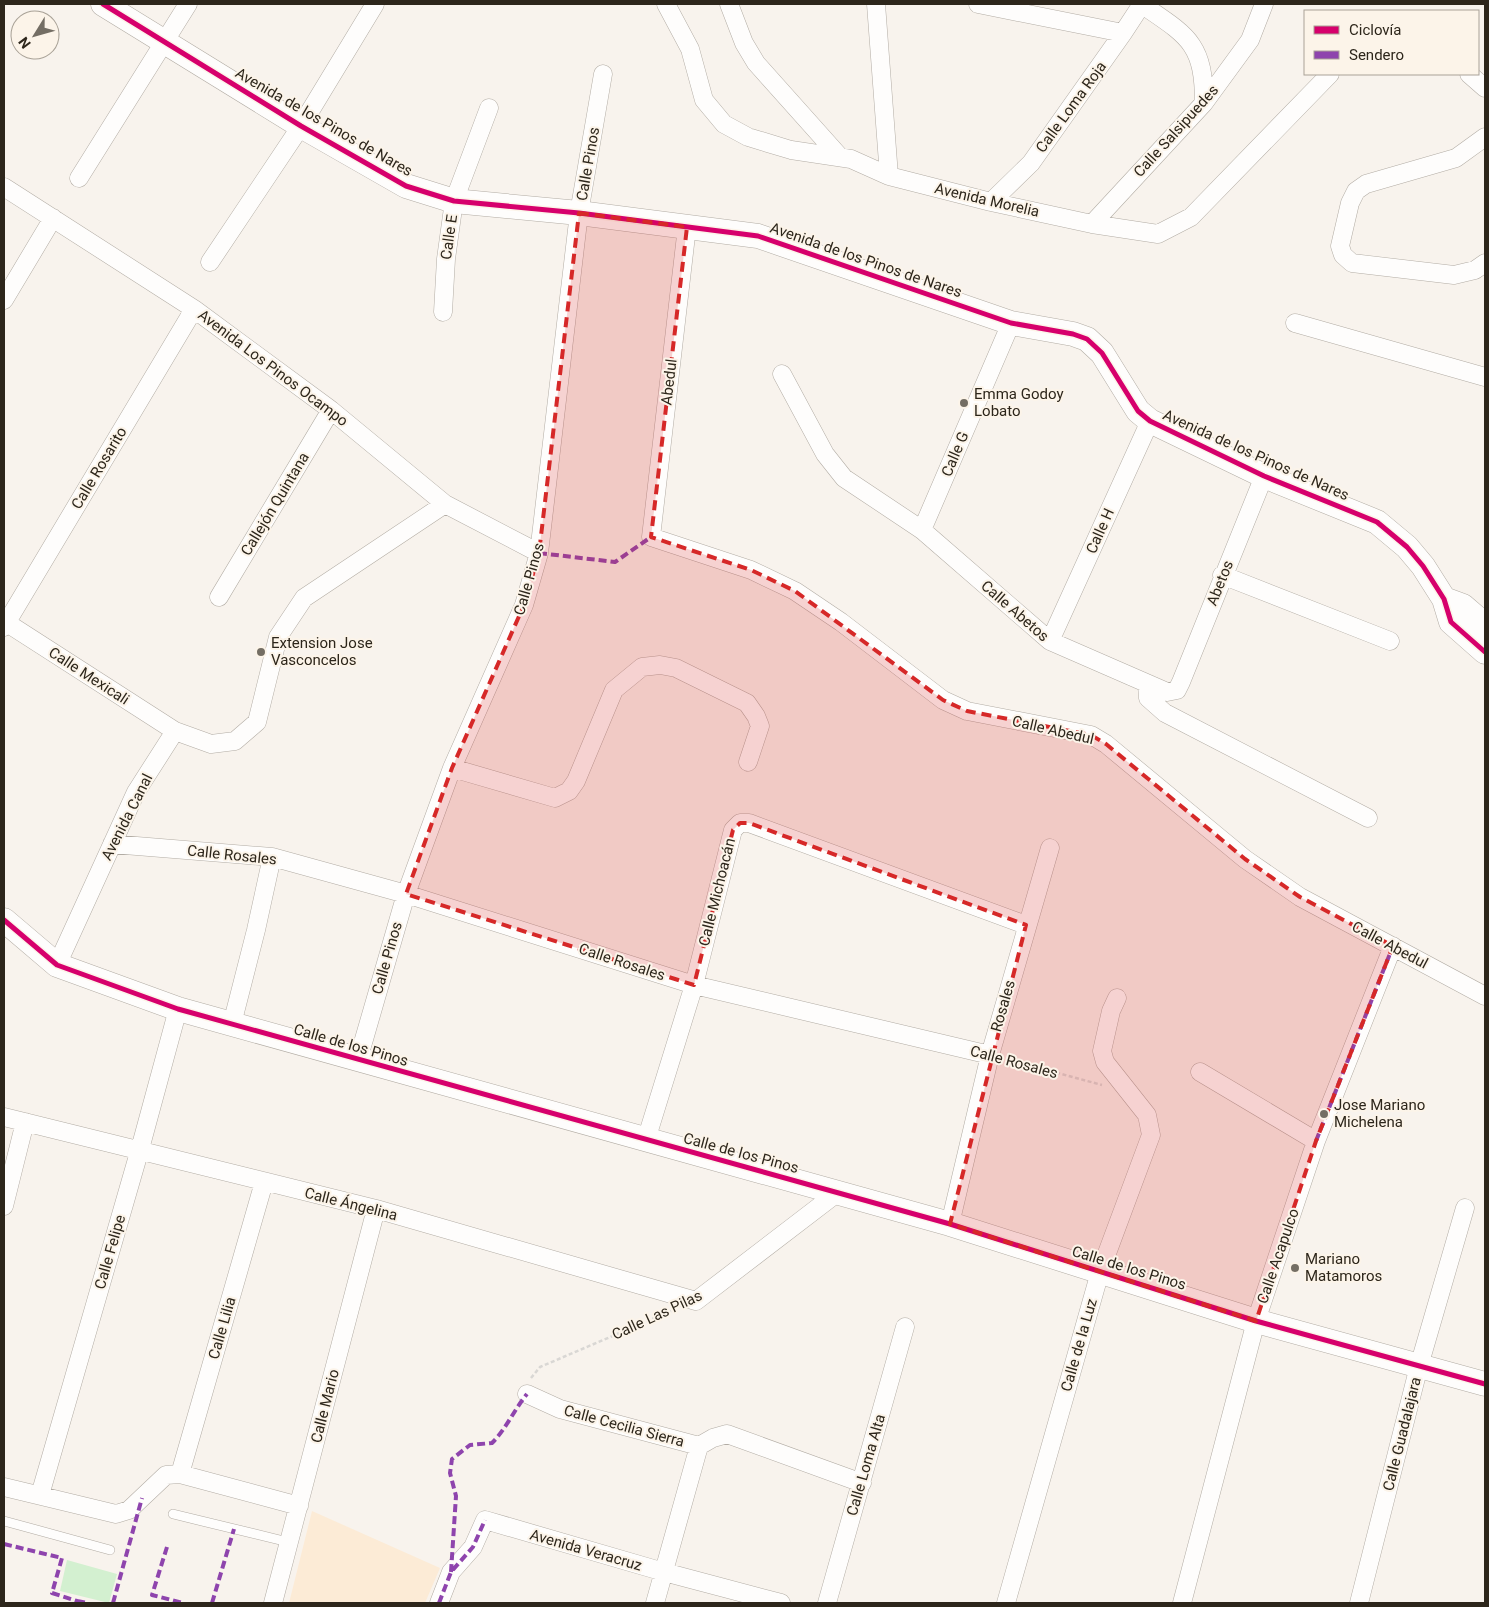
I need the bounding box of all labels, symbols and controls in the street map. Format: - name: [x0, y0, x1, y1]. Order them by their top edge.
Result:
- north arrow: [10, 10, 60, 60]
- legend: [1304, 10, 1479, 75]
- text: Ciclovía: [1349, 21, 1402, 39]
- text: N: [15, 34, 34, 52]
- text: Sendero: [1349, 46, 1404, 64]
- street label: Calle Loma Roja: [1032, 58, 1110, 156]
- street label: Avenida de los Pinos de Nares: [232, 64, 416, 180]
- street label: Calle Salsipuedes: [1130, 81, 1222, 181]
- street label: Calle Pinos: [573, 126, 603, 202]
- street label: Avenida Morelia: [933, 179, 1041, 221]
- street label: Calle E: [437, 213, 461, 261]
- street label: Avenida de los Pinos de Nares: [768, 219, 964, 301]
- street label: Avenida Los Pinos Ocampo: [195, 306, 351, 430]
- street label: Abedul: [657, 358, 681, 406]
- place label: Emma Godoy Lobato: [974, 385, 1064, 420]
- marker: Emma Godoy Lobato: [958, 397, 970, 409]
- street label: Avenida de los Pinos de Nares: [1160, 406, 1352, 504]
- street label: Calle Rosarito: [67, 424, 131, 512]
- street label: Calle G: [938, 429, 972, 479]
- street label: Callejón Quintana: [237, 449, 313, 559]
- street label: Calle H: [1082, 506, 1118, 556]
- street label: Calle Pinos: [510, 541, 548, 617]
- street label: Abetos: [1203, 558, 1237, 608]
- street label: Calle Abetos: [977, 577, 1053, 645]
- place label: Extension Jose Vasconcelos: [271, 634, 373, 669]
- street label: Calle Mexicali: [45, 643, 133, 709]
- marker: Extension Jose Vasconcelos: [255, 646, 267, 658]
- street label: Calle Abedul: [1010, 712, 1096, 748]
- street label: Avenida Canal: [97, 771, 157, 863]
- street label: Calle Michoacán: [695, 836, 739, 948]
- street label: Calle Rosales: [186, 841, 278, 869]
- street label: Calle Abedul: [1349, 917, 1431, 973]
- street label: Calle Pinos: [368, 920, 406, 996]
- street label: Calle Rosales: [576, 940, 668, 984]
- street label: Rosales: [987, 978, 1019, 1034]
- street label: Calle de los Pinos: [292, 1020, 410, 1070]
- street label: Calle Rosales: [968, 1042, 1060, 1082]
- place label: Jose Mariano Michelena: [1334, 1096, 1425, 1131]
- marker: Jose Mariano Michelena: [1318, 1108, 1330, 1120]
- street label: Calle de los Pinos: [681, 1129, 801, 1177]
- street label: Calle Ángelina: [303, 1184, 399, 1224]
- street label: Calle Acapulco: [1253, 1206, 1303, 1306]
- street label: Calle Felipe: [91, 1213, 129, 1291]
- street label: Calle de los Pinos: [1070, 1242, 1188, 1294]
- place label: Mariano Matamoros: [1305, 1250, 1382, 1285]
- marker: Mariano Matamoros: [1289, 1262, 1301, 1274]
- street label: Calle Las Pilas: [609, 1286, 705, 1344]
- street label: Calle Lilia: [205, 1295, 239, 1361]
- street label: Calle de la Luz: [1057, 1296, 1101, 1394]
- street label: Calle Mario: [307, 1367, 343, 1445]
- street label: Calle Guadalajara: [1379, 1375, 1425, 1493]
- street label: Calle Cecilia Sierra: [562, 1401, 686, 1451]
- street label: Calle Loma Alta: [843, 1412, 889, 1518]
- street label: Avenida Veracruz: [528, 1525, 644, 1575]

